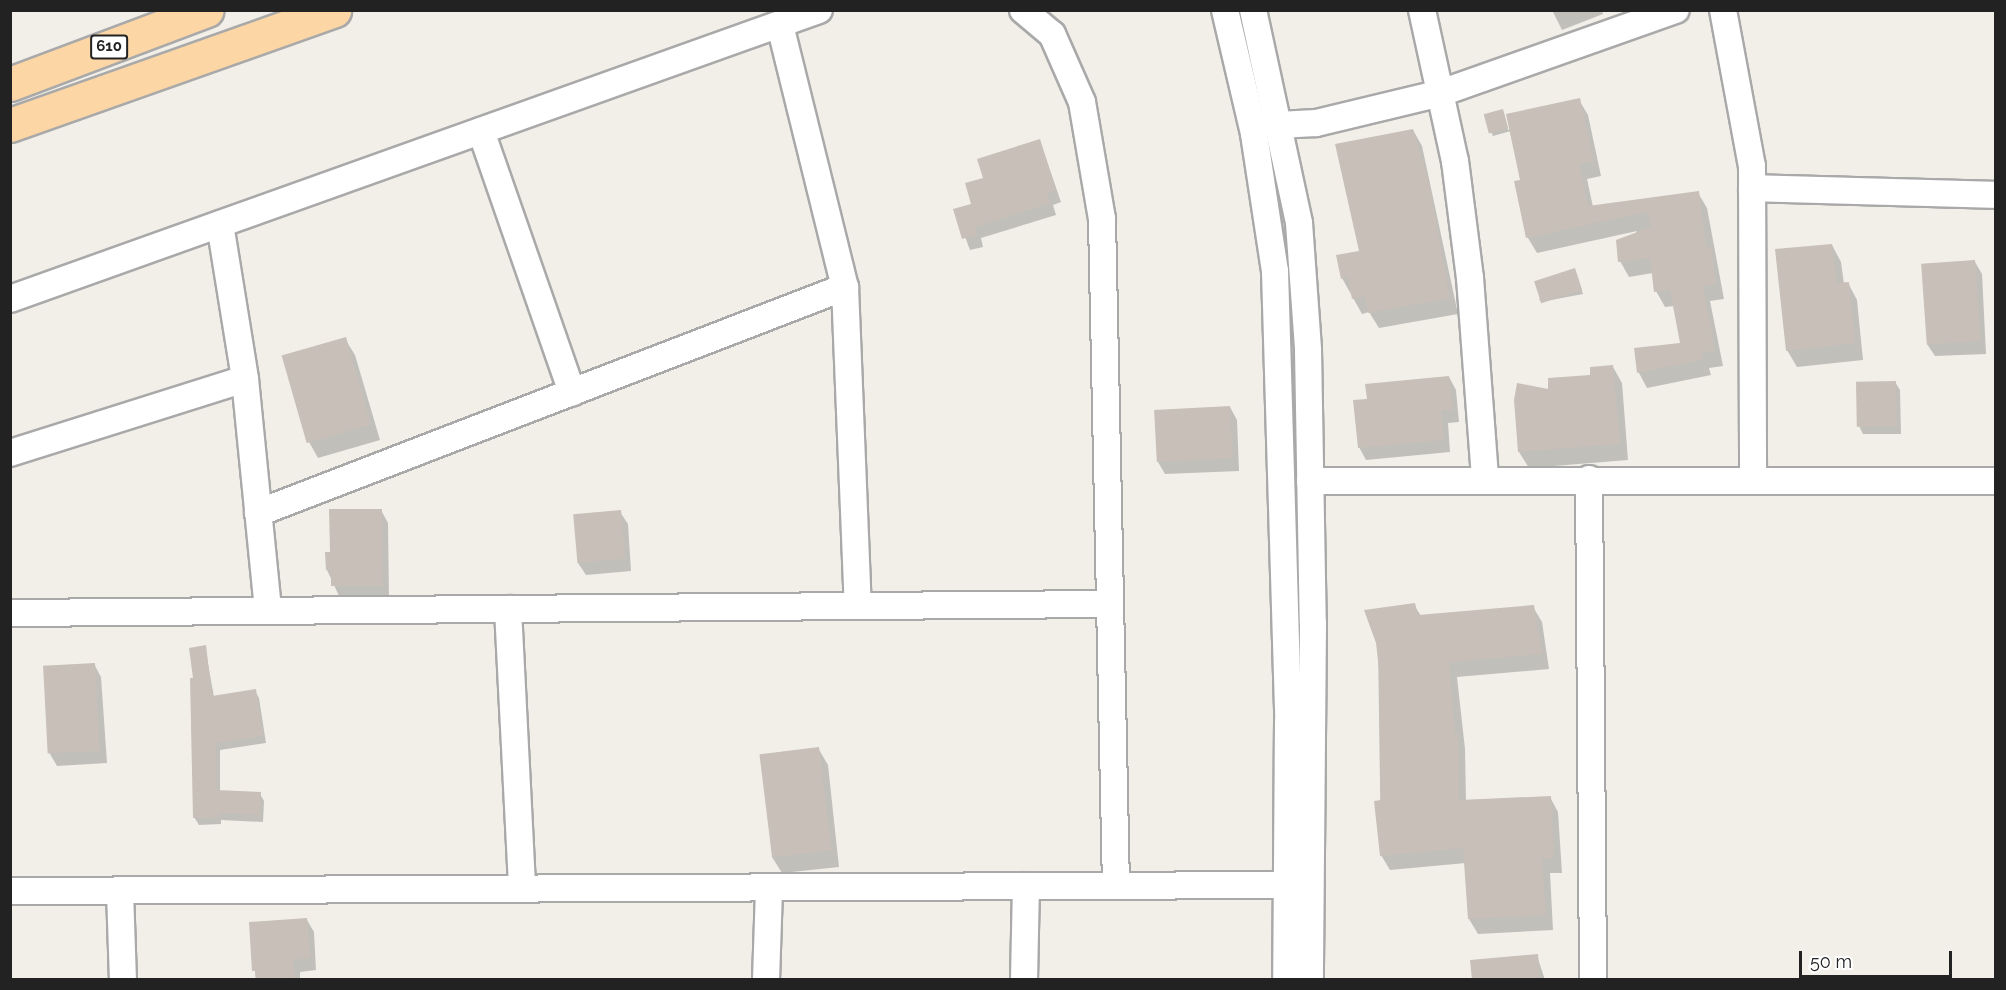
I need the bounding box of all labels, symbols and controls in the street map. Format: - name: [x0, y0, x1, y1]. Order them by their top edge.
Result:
- road number: 610: [90, 35, 128, 59]
- scale bar: [1802, 939, 1955, 977]
- text: 50 m: [1810, 951, 1852, 972]

